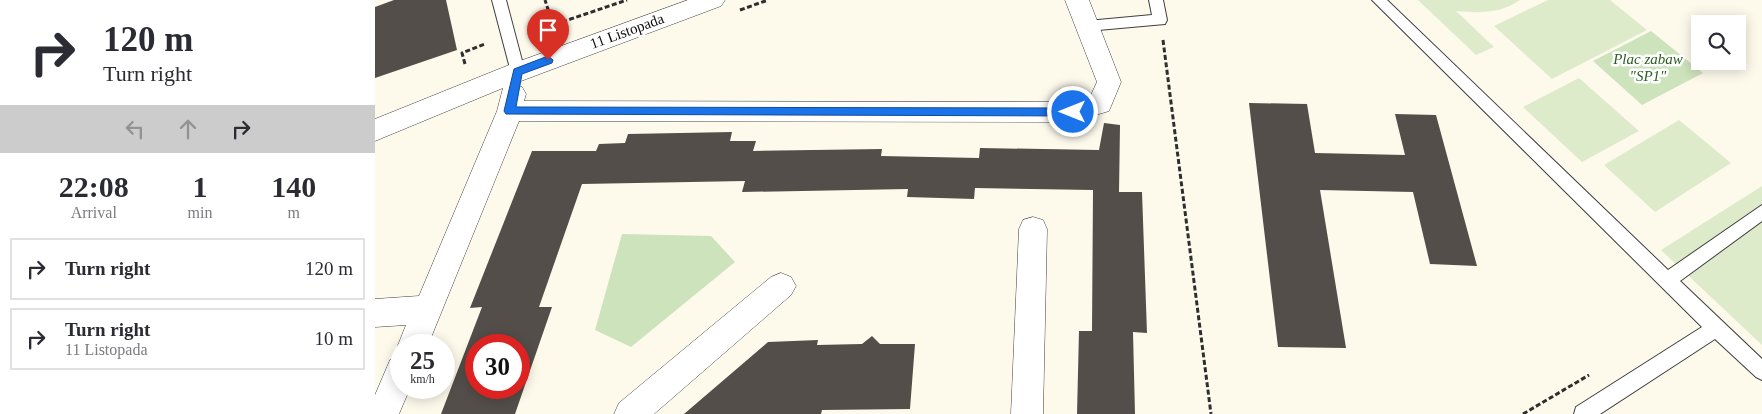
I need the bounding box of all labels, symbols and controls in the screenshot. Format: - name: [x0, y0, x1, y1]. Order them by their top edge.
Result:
- pin: [527, 9, 569, 60]
- street label: 11 Listopada: [588, 10, 666, 52]
- map controls: [1691, 15, 1746, 70]
- button: search: [1691, 15, 1746, 70]
- icon: arrive: [534, 16, 562, 44]
- icon: right: [20, 20, 85, 85]
- text: 120 m: [103, 20, 193, 59]
- park label: Plac zabaw "SP1": [1612, 51, 1683, 84]
- text: Turn right: [103, 61, 192, 86]
- position arrow: [1046, 85, 1098, 137]
- icon: left: [121, 115, 149, 143]
- icon: ahead: [174, 115, 202, 143]
- icon: right: [227, 115, 255, 143]
- text: 22:08: [59, 170, 129, 203]
- text: 1: [192, 170, 207, 203]
- text: 140: [271, 170, 316, 203]
- text: Arrival: [71, 204, 117, 221]
- text: min: [188, 204, 212, 221]
- text: m: [287, 204, 300, 221]
- icon: right: [22, 255, 50, 283]
- text: Turn right: [65, 258, 150, 279]
- text: 120 m: [305, 258, 353, 279]
- text: Turn right: [65, 319, 150, 340]
- icon: right: [22, 325, 50, 353]
- text: 10 m: [314, 328, 353, 349]
- speed limit sign: 30: [465, 334, 530, 399]
- text: 11 Listopada: [65, 341, 148, 358]
- text: 25: [410, 347, 435, 374]
- text: km/h: [410, 372, 435, 386]

